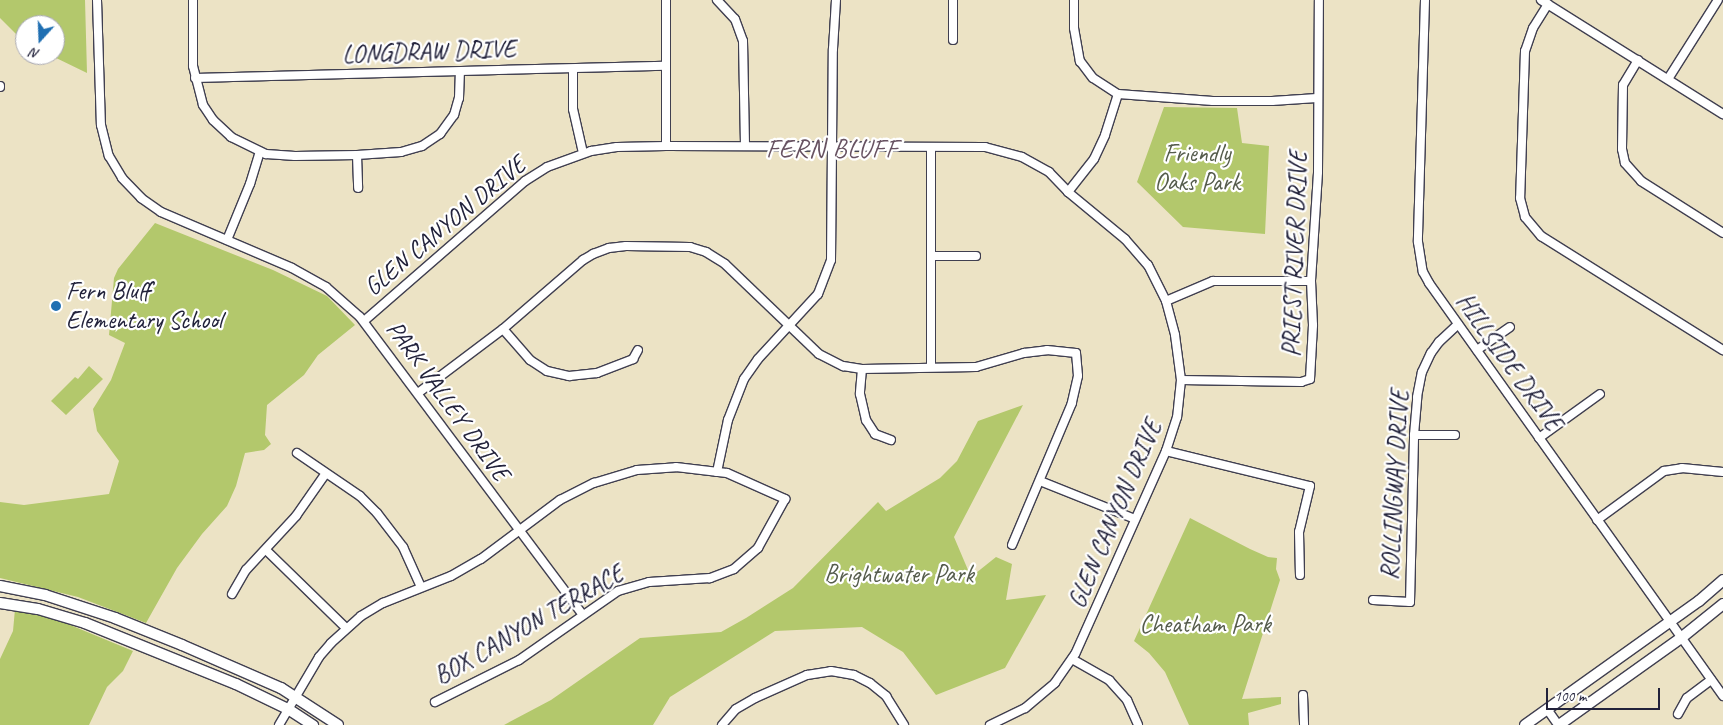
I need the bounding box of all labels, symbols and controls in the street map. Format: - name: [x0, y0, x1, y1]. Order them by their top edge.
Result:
- north arrow: [15, 15, 65, 65]
- street label: LONGDRAW DRIVE: [342, 34, 516, 70]
- text: N: [28, 44, 42, 63]
- district label: FERN BLUFF: [766, 133, 898, 165]
- park label: Friendly Oaks Park: [1154, 139, 1240, 198]
- street label: GLEN CANYON DRIVE: [359, 150, 531, 302]
- street label: PRIEST RIVER DRIVE: [1276, 151, 1314, 357]
- place label: Fern Bluff Elementary School: [66, 277, 222, 336]
- street label: HILLSIDE DRIVE: [1449, 288, 1569, 436]
- marker: Fern Bluff Elementary School: [50, 300, 62, 312]
- street label: PARK VALLEY DRIVE: [380, 315, 516, 487]
- street label: ROLLINGWAY DRIVE: [1375, 389, 1415, 581]
- street label: GLEN CANYON DRIVE: [1062, 416, 1168, 612]
- street label: BOX CANYON TERRACE: [430, 559, 628, 691]
- park label: Brightwater Park: [824, 559, 974, 589]
- park label: Cheatham Park: [1139, 609, 1271, 639]
- scale bar: [1548, 678, 1662, 710]
- text: 100 m: [1554, 687, 1586, 706]

